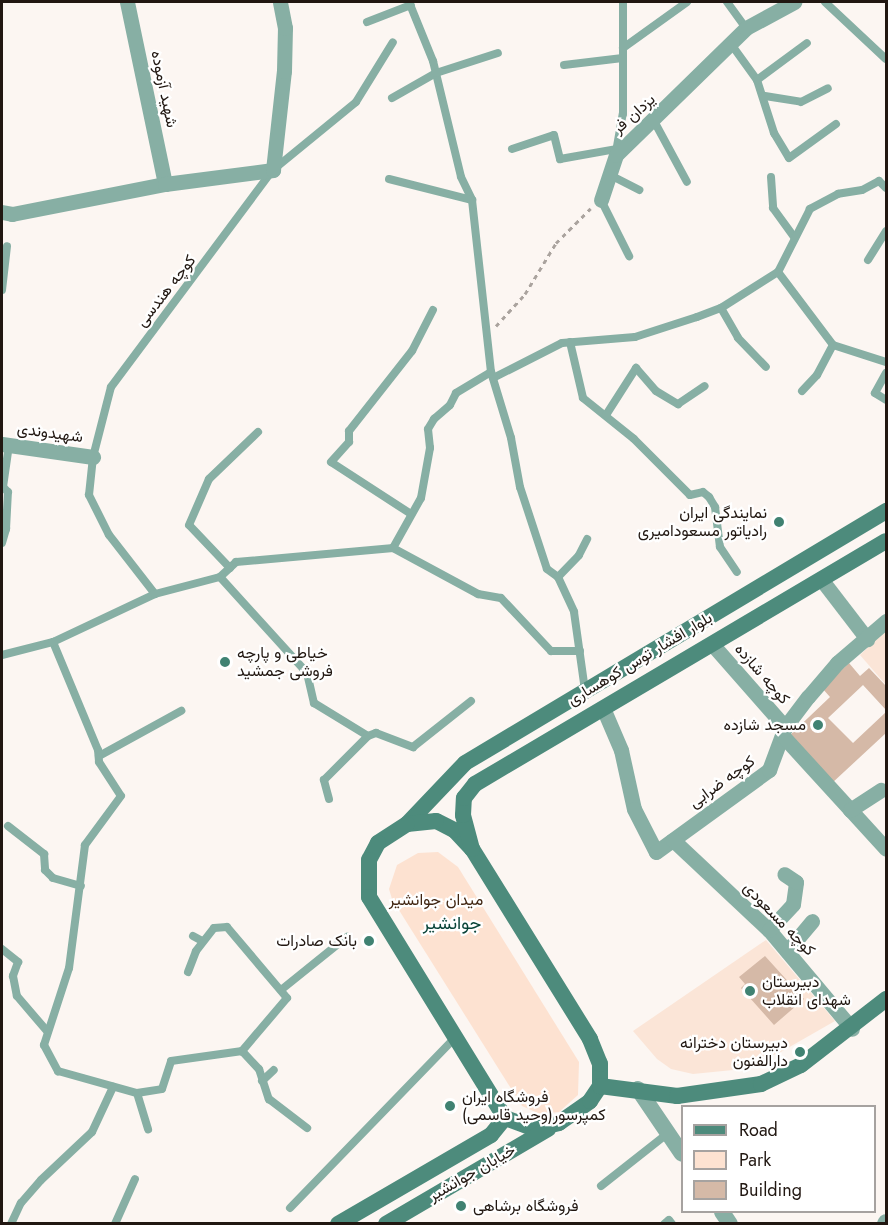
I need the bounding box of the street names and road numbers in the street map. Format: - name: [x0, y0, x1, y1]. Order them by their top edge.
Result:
- street label: شهید آزموده: [146, 49, 182, 129]
- street label: یزدان فر: [609, 90, 659, 138]
- street label: کوچه هندسی: [132, 251, 200, 331]
- street label: شهیدوندی: [16, 419, 84, 447]
- street label: بلوار افشار توس کوهساری: [564, 608, 716, 710]
- street label: کوچه شازده: [730, 640, 794, 708]
- street label: کوچه ضرابی: [685, 752, 759, 812]
- street label: کوچه مسعودی: [739, 878, 819, 960]
- street label: خیابان جوانشیر: [425, 1140, 519, 1206]

